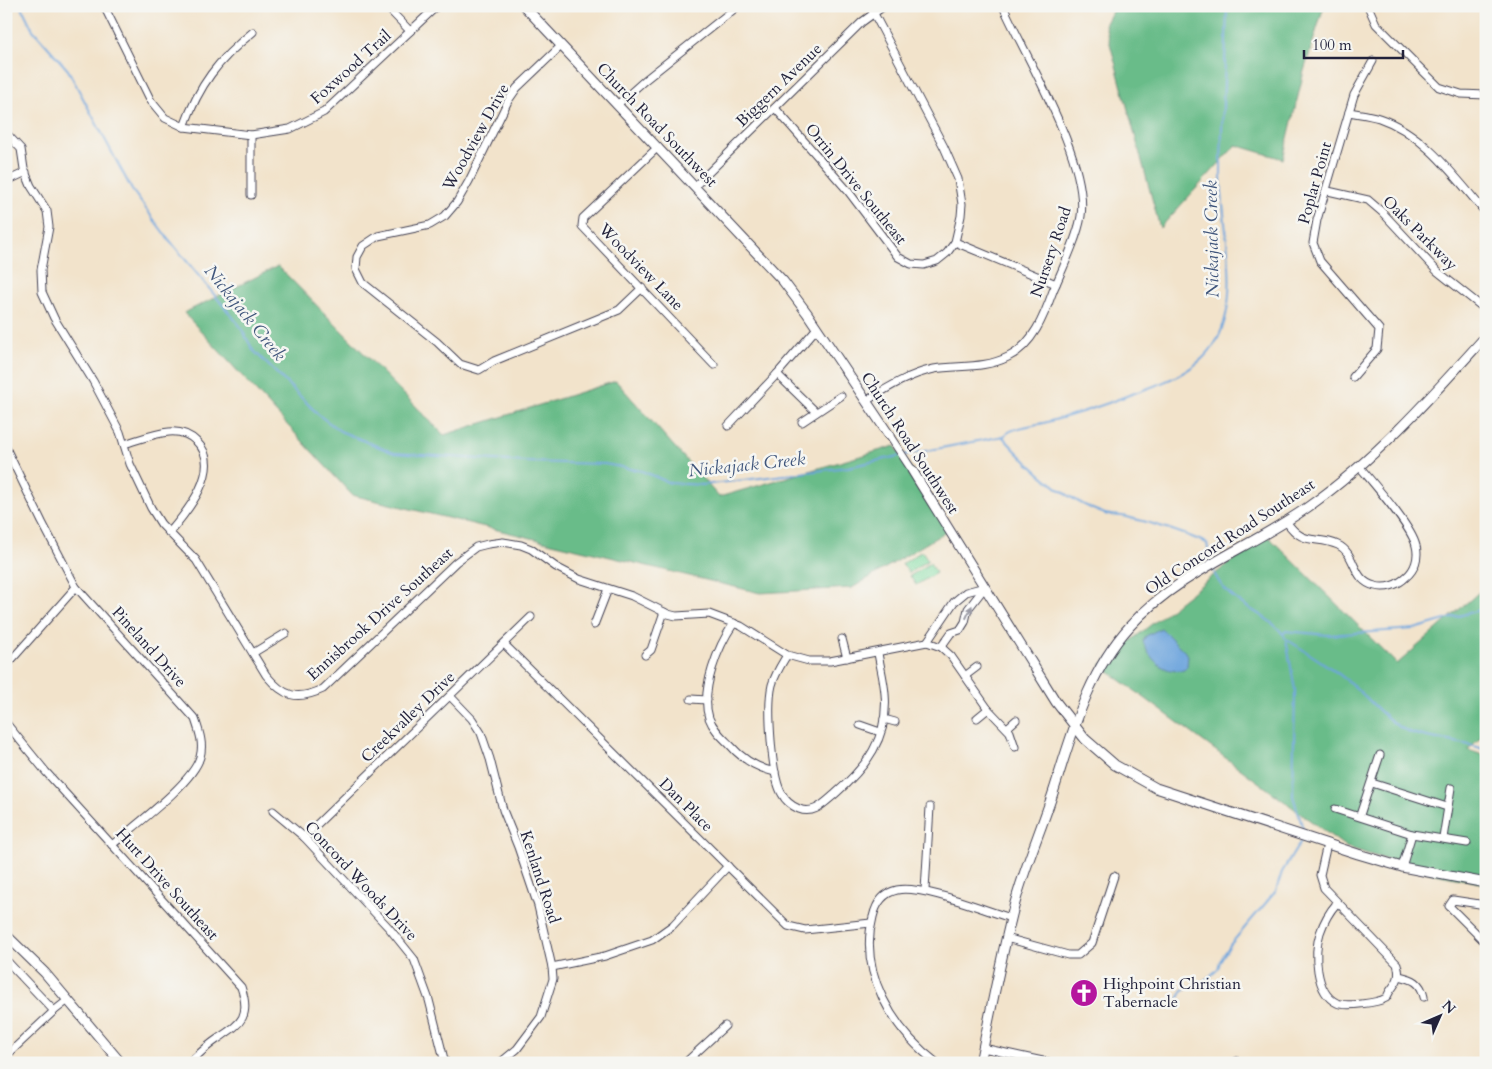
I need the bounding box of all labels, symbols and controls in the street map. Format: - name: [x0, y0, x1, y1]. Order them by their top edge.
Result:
- street label: Foxwood Trail: [306, 25, 396, 109]
- scale bar: [1304, 28, 1403, 60]
- text: 100 m: [1312, 35, 1352, 55]
- street label: Biggern Avenue: [731, 38, 827, 132]
- street label: Church Road Southwest: [592, 58, 722, 192]
- street label: Woodview Drive: [437, 80, 515, 195]
- street label: Orrin Drive Southeast: [800, 119, 912, 249]
- street label: Poplar Point: [1293, 139, 1337, 227]
- water label: Nickajack Creek: [1198, 180, 1226, 298]
- street label: Oaks Parkway: [1378, 191, 1463, 276]
- street label: Nursery Road: [1025, 203, 1077, 300]
- street label: Woodview Lane: [593, 218, 688, 315]
- water label: Nickajack Creek: [198, 260, 292, 366]
- street label: Church Road Southwest: [856, 368, 964, 518]
- water label: Nickajack Creek: [687, 446, 807, 484]
- street label: Old Concord Road Southeast: [1141, 474, 1319, 600]
- street label: Ennisbrook Drive Southeast: [302, 542, 458, 686]
- street label: Pineland Drive: [107, 602, 191, 692]
- one-way arrow: [965, 604, 974, 619]
- street label: Creekvalley Drive: [356, 666, 460, 768]
- street label: Dan Place: [654, 773, 718, 837]
- street label: Concord Woods Drive: [300, 816, 422, 946]
- street label: Hurt Drive Southeast: [111, 823, 223, 945]
- street label: Kenland Road: [515, 828, 565, 927]
- place label: Highpoint Christian Tabernacle: [1103, 973, 1241, 1013]
- church icon: Highpoint Christian Tabernacle: [1069, 978, 1099, 1008]
- north arrow: [1414, 992, 1464, 1042]
- text: N: [1438, 996, 1460, 1018]

